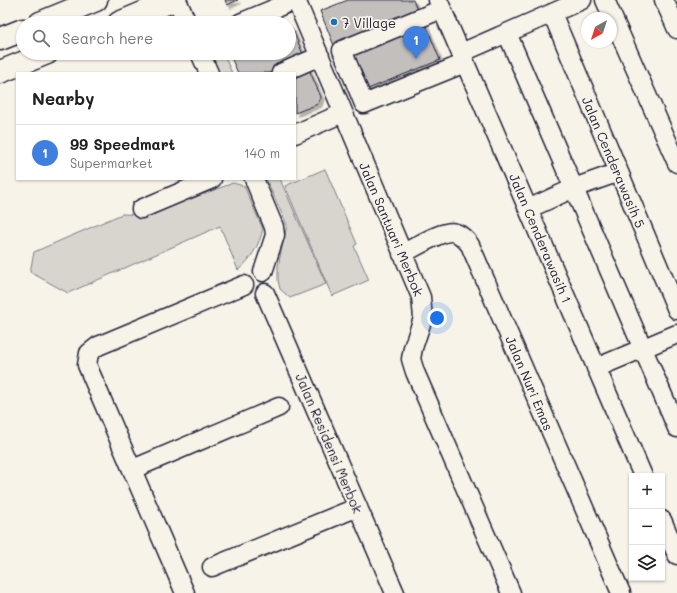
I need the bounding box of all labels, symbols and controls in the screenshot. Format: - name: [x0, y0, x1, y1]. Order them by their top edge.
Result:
- north arrow: [581, 12, 617, 48]
- place label: 7 Village: [342, 14, 396, 31]
- search box: [16, 16, 296, 60]
- marker: 7 Village: [329, 17, 339, 27]
- pin: 1: [403, 26, 429, 59]
- icon: search: [30, 27, 52, 49]
- text: Search here: [62, 28, 153, 48]
- text: Nearby: [32, 87, 94, 109]
- street label: Jalan Cenderawasih 5: [579, 94, 649, 230]
- text: 99 Speedmart: [70, 134, 175, 154]
- text: 1: [42, 144, 48, 161]
- text: 140 m: [244, 144, 280, 161]
- text: Supermarket: [70, 154, 153, 171]
- street label: Jalan Santuari Merbok: [356, 159, 428, 299]
- street label: Jalan Cenderawasih 1: [506, 171, 576, 305]
- your location: [427, 308, 447, 328]
- street label: Jalan Nuri Emas: [502, 333, 558, 433]
- street label: Jalan Residensi Merbok: [293, 370, 367, 516]
- map controls: [629, 473, 665, 581]
- button: +: [629, 473, 665, 509]
- button: −: [629, 509, 665, 545]
- button: layers: [629, 545, 665, 581]

